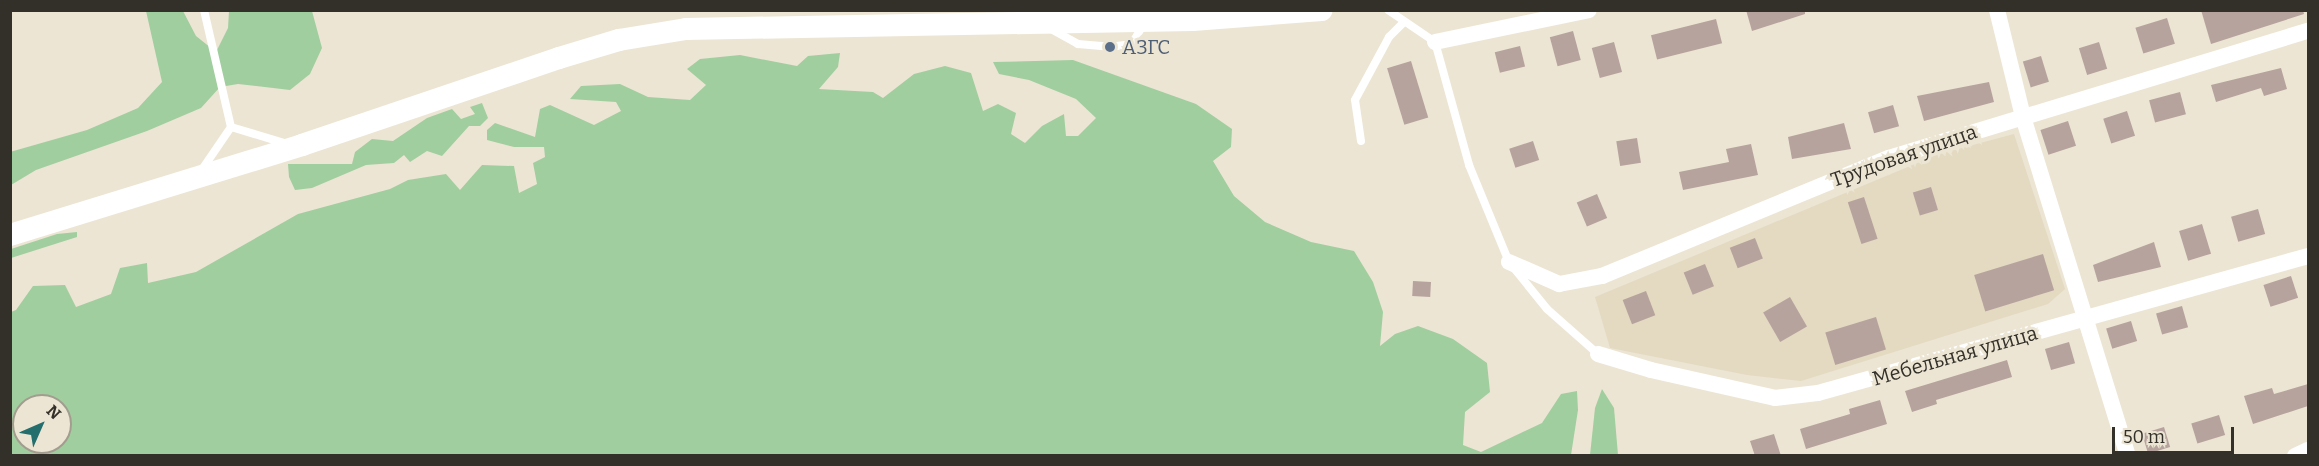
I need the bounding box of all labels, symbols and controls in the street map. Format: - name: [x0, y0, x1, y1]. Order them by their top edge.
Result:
- place label: АЗГС: [1122, 35, 1170, 59]
- marker: АЗГС: [1103, 40, 1117, 54]
- street label: Трудовая улица: [1828, 120, 1980, 192]
- street label: Мебельная улица: [1870, 321, 2040, 391]
- north arrow: [12, 394, 72, 454]
- text: N: [43, 401, 65, 423]
- scale bar: [2115, 415, 2236, 453]
- text: 50 m: [2123, 426, 2165, 448]

